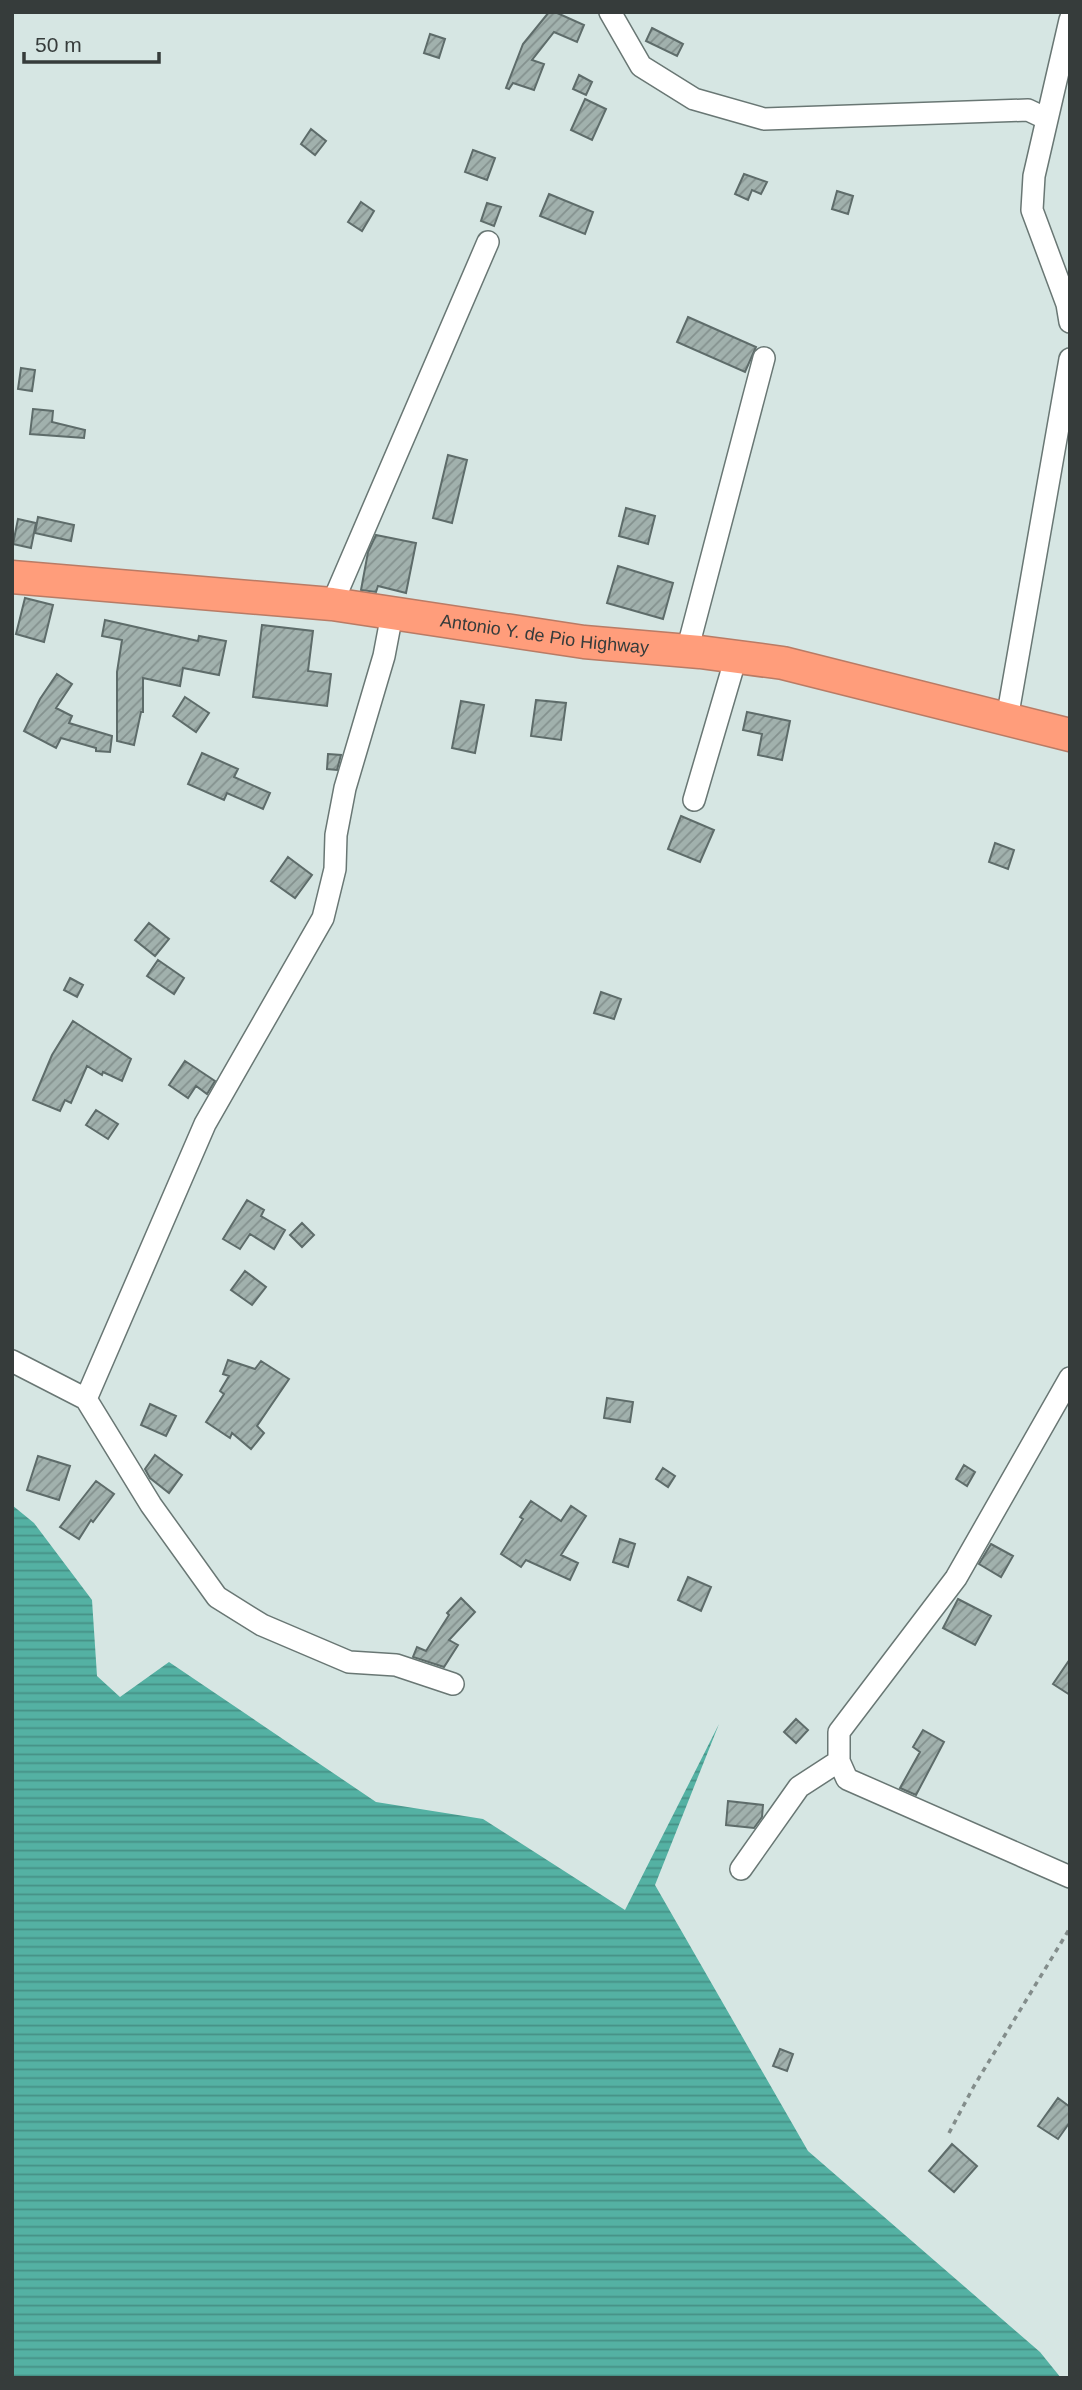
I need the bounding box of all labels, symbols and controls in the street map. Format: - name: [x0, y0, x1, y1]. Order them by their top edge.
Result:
- scale bar: [24, 21, 159, 65]
- text: 50 m: [35, 33, 82, 56]
- street label: Antonio Y. de Pio Highway: [439, 610, 650, 658]

